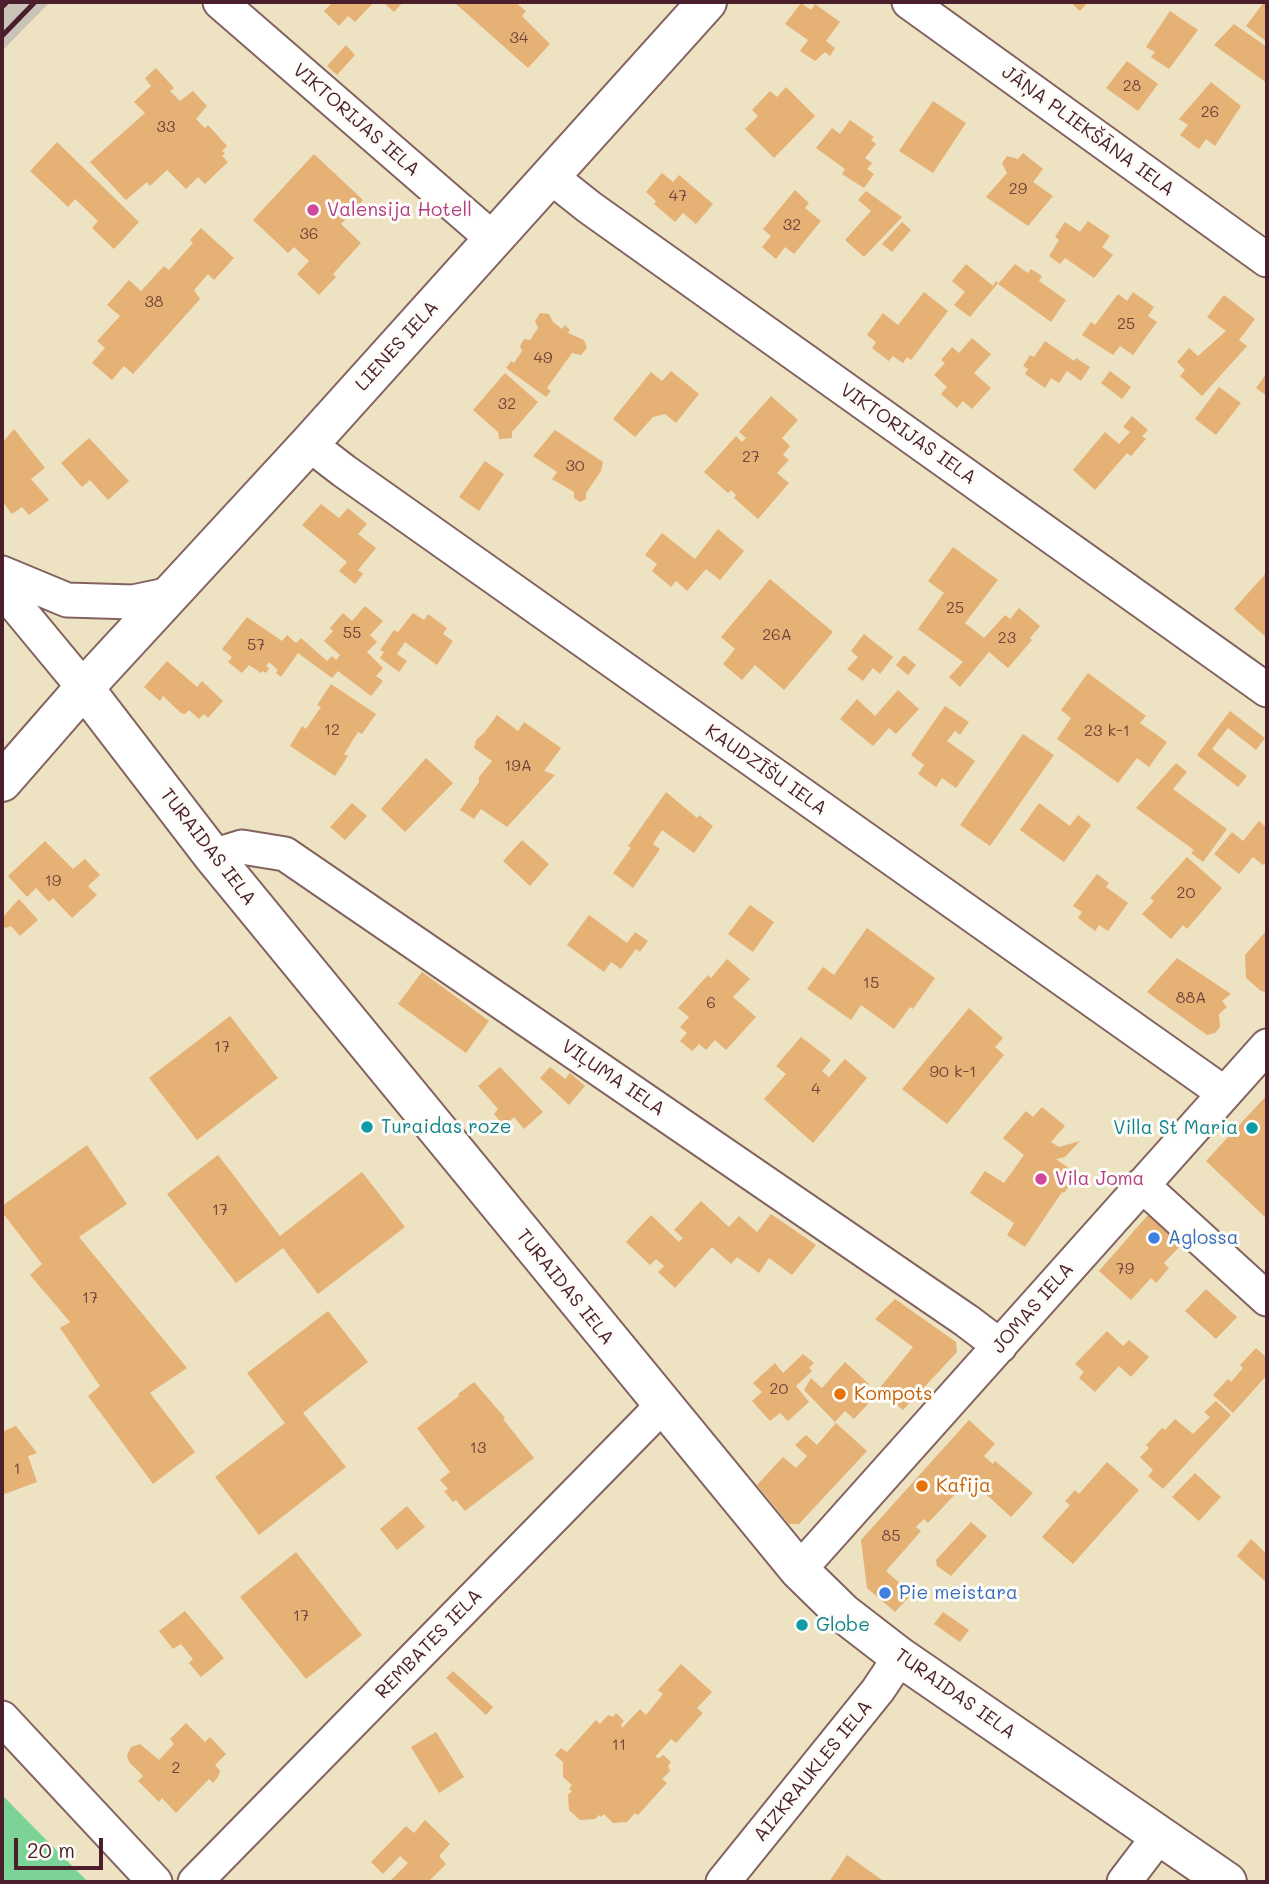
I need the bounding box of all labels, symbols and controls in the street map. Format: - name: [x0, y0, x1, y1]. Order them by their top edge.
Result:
- house number: 34: [510, 28, 528, 48]
- street label: VIKTORIJAS IELA: [288, 59, 424, 181]
- street label: JĀŅA PLIEKŠĀNA IELA: [997, 61, 1179, 201]
- house number: 28: [1123, 76, 1141, 96]
- house number: 26: [1201, 102, 1219, 122]
- house number: 33: [157, 117, 175, 137]
- house number: 29: [1009, 179, 1027, 199]
- house number: 47: [669, 186, 687, 206]
- place label: Valensija Hotell: [327, 199, 472, 221]
- marker: Valensija Hotell: [305, 202, 321, 218]
- house number: 32: [783, 215, 801, 235]
- house number: 36: [299, 224, 319, 244]
- house number: 38: [144, 292, 164, 312]
- street label: LIENES IELA: [351, 296, 443, 396]
- house number: 25: [1117, 314, 1135, 334]
- house number: 49: [534, 348, 552, 368]
- street label: VIKTORIJAS IELA: [836, 379, 980, 489]
- house number: 32: [498, 394, 516, 414]
- house number: 27: [742, 447, 760, 467]
- house number: 30: [565, 456, 585, 476]
- house number: 25: [946, 598, 964, 618]
- house number: 55: [343, 623, 361, 643]
- house number: 26A: [762, 625, 792, 645]
- house number: 23: [998, 628, 1016, 648]
- house number: 57: [247, 635, 265, 655]
- house number: 12: [324, 720, 340, 740]
- street label: KAUDZĪŠU IELA: [701, 720, 831, 820]
- house number: 23 k-1: [1084, 721, 1130, 741]
- house number: 19A: [504, 756, 532, 776]
- street label: TURAIDAS IELA: [155, 784, 261, 910]
- house number: 19: [45, 871, 61, 891]
- house number: 20: [1177, 883, 1195, 903]
- house number: 15: [863, 973, 879, 993]
- house number: 88A: [1176, 988, 1206, 1008]
- house number: 6: [706, 993, 716, 1013]
- street label: VIĻUMA IELA: [557, 1035, 669, 1121]
- house number: 17: [214, 1037, 230, 1057]
- house number: 90 k-1: [930, 1062, 976, 1082]
- house number: 4: [811, 1079, 821, 1099]
- place label: Turaidas roze: [381, 1116, 511, 1138]
- place label: Villa St Maria: [1113, 1117, 1238, 1139]
- marker: Turaidas roze: [359, 1119, 375, 1135]
- marker: Villa St Maria: [1244, 1120, 1260, 1136]
- place label: Vila Joma: [1055, 1168, 1144, 1190]
- marker: Vila Joma: [1033, 1171, 1049, 1187]
- house number: 17: [212, 1200, 228, 1220]
- street label: TURAIDAS IELA: [511, 1225, 619, 1349]
- place label: Aglossa: [1168, 1227, 1239, 1249]
- marker: Aglossa: [1146, 1230, 1162, 1246]
- street label: JOMAS IELA: [987, 1258, 1079, 1358]
- house number: 79: [1116, 1259, 1134, 1279]
- house number: 17: [82, 1288, 98, 1308]
- house number: 20: [770, 1379, 788, 1399]
- place label: Kompots: [854, 1383, 933, 1405]
- marker: Kompots: [832, 1386, 848, 1402]
- house number: 13: [470, 1438, 486, 1458]
- house number: 1: [13, 1459, 21, 1479]
- place label: Kafija: [936, 1475, 991, 1497]
- marker: Kafija: [914, 1478, 930, 1494]
- house number: 85: [881, 1526, 901, 1546]
- place label: Pie meistara: [899, 1582, 1018, 1604]
- street label: REMBATES IELA: [371, 1584, 487, 1704]
- marker: Pie meistara: [877, 1585, 893, 1601]
- house number: 17: [293, 1606, 309, 1626]
- place label: Globe: [816, 1614, 870, 1636]
- marker: Globe: [794, 1617, 810, 1633]
- street label: TURAIDAS IELA: [890, 1644, 1020, 1744]
- street label: AIZKRAUKLES IELA: [749, 1696, 877, 1846]
- house number: 11: [612, 1735, 626, 1755]
- house number: 2: [172, 1758, 180, 1778]
- scale bar: [18, 1825, 107, 1869]
- text: 20 m: [27, 1836, 75, 1863]

